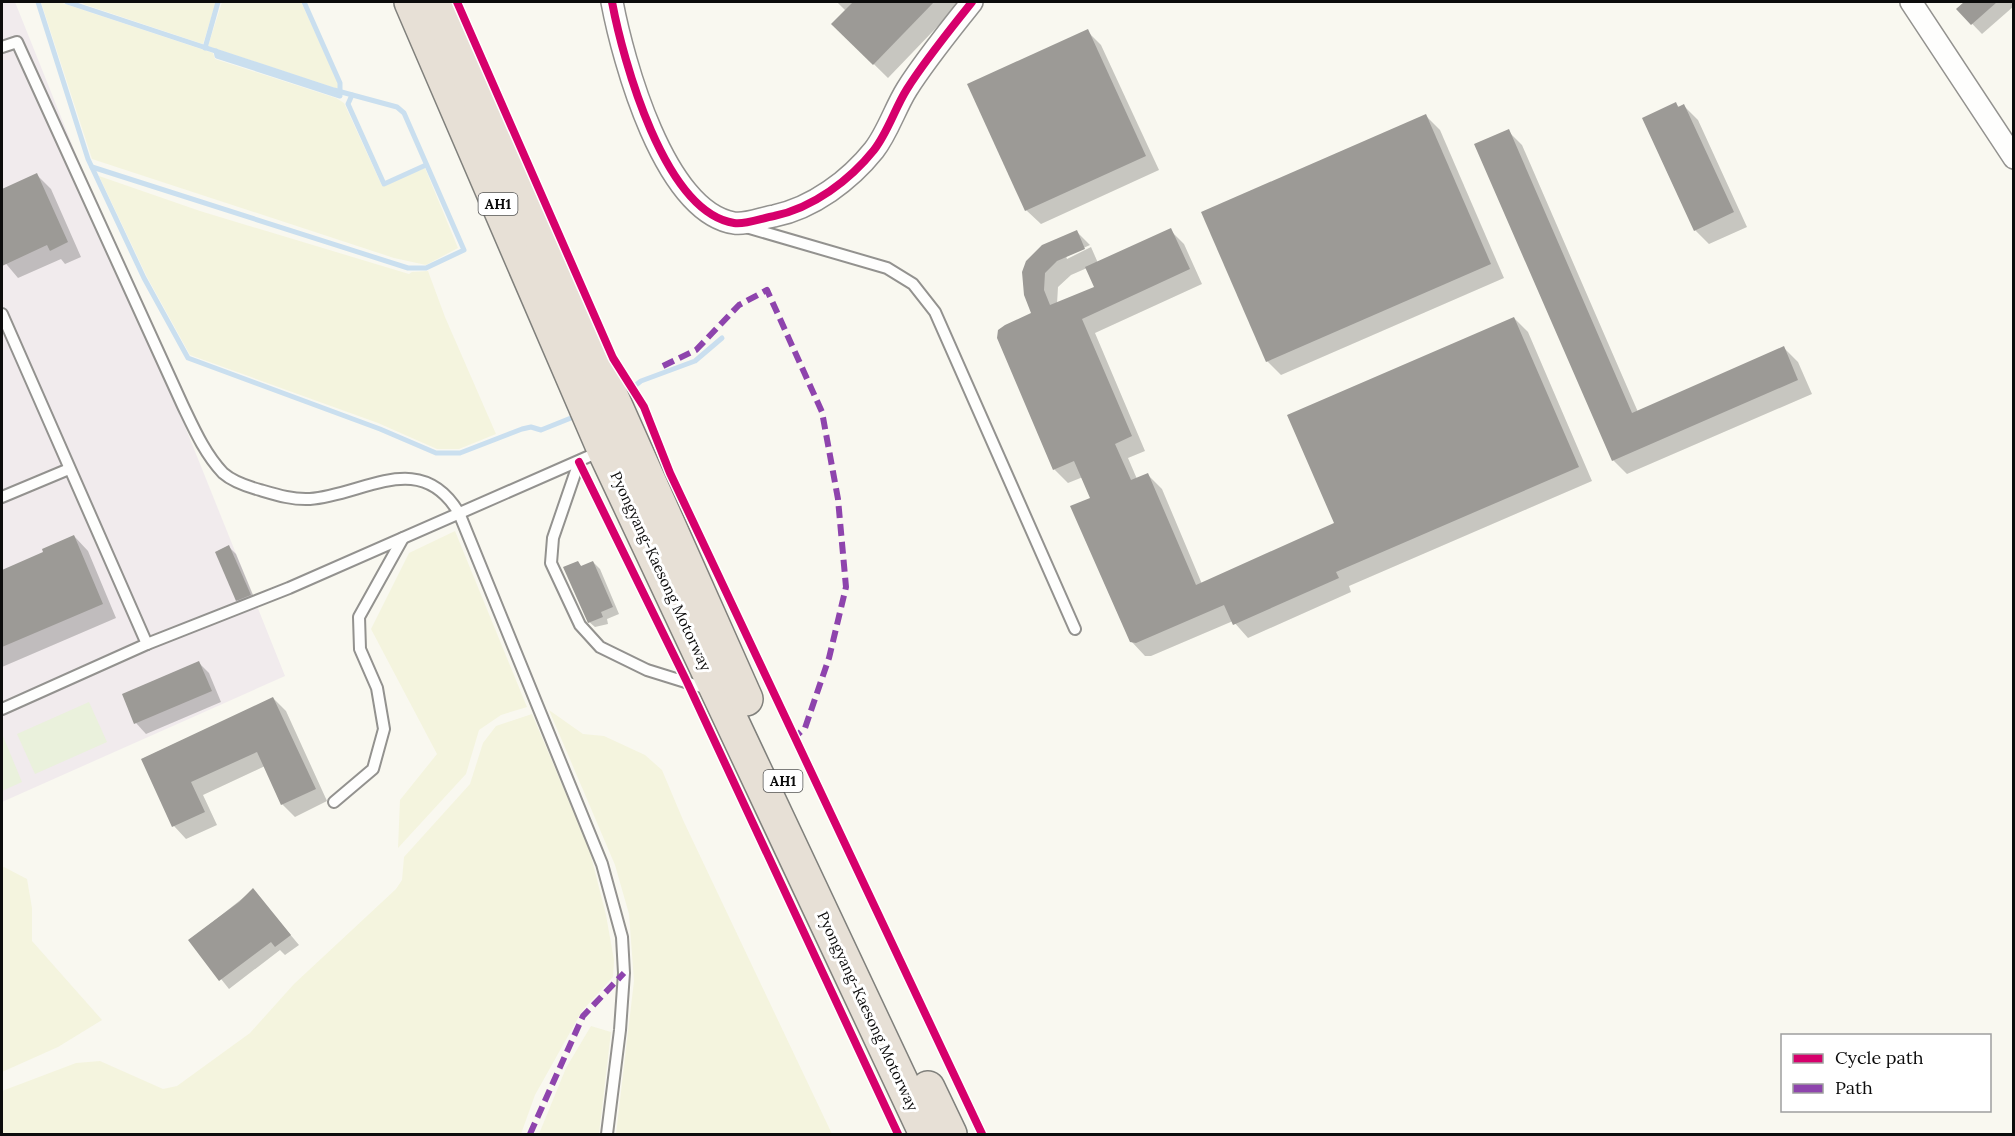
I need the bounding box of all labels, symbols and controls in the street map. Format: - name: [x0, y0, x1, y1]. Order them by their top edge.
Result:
- road number: AH1: [478, 193, 518, 215]
- street label: Pyongyang-Kaesong Motorway: [606, 468, 716, 674]
- road number: AH1: [764, 770, 802, 792]
- street label: Pyongyang-Kaesong Motorway: [813, 908, 923, 1114]
- legend: [1781, 1034, 1991, 1112]
- text: Cycle path: [1835, 1046, 1924, 1069]
- text: Path: [1835, 1076, 1873, 1099]

